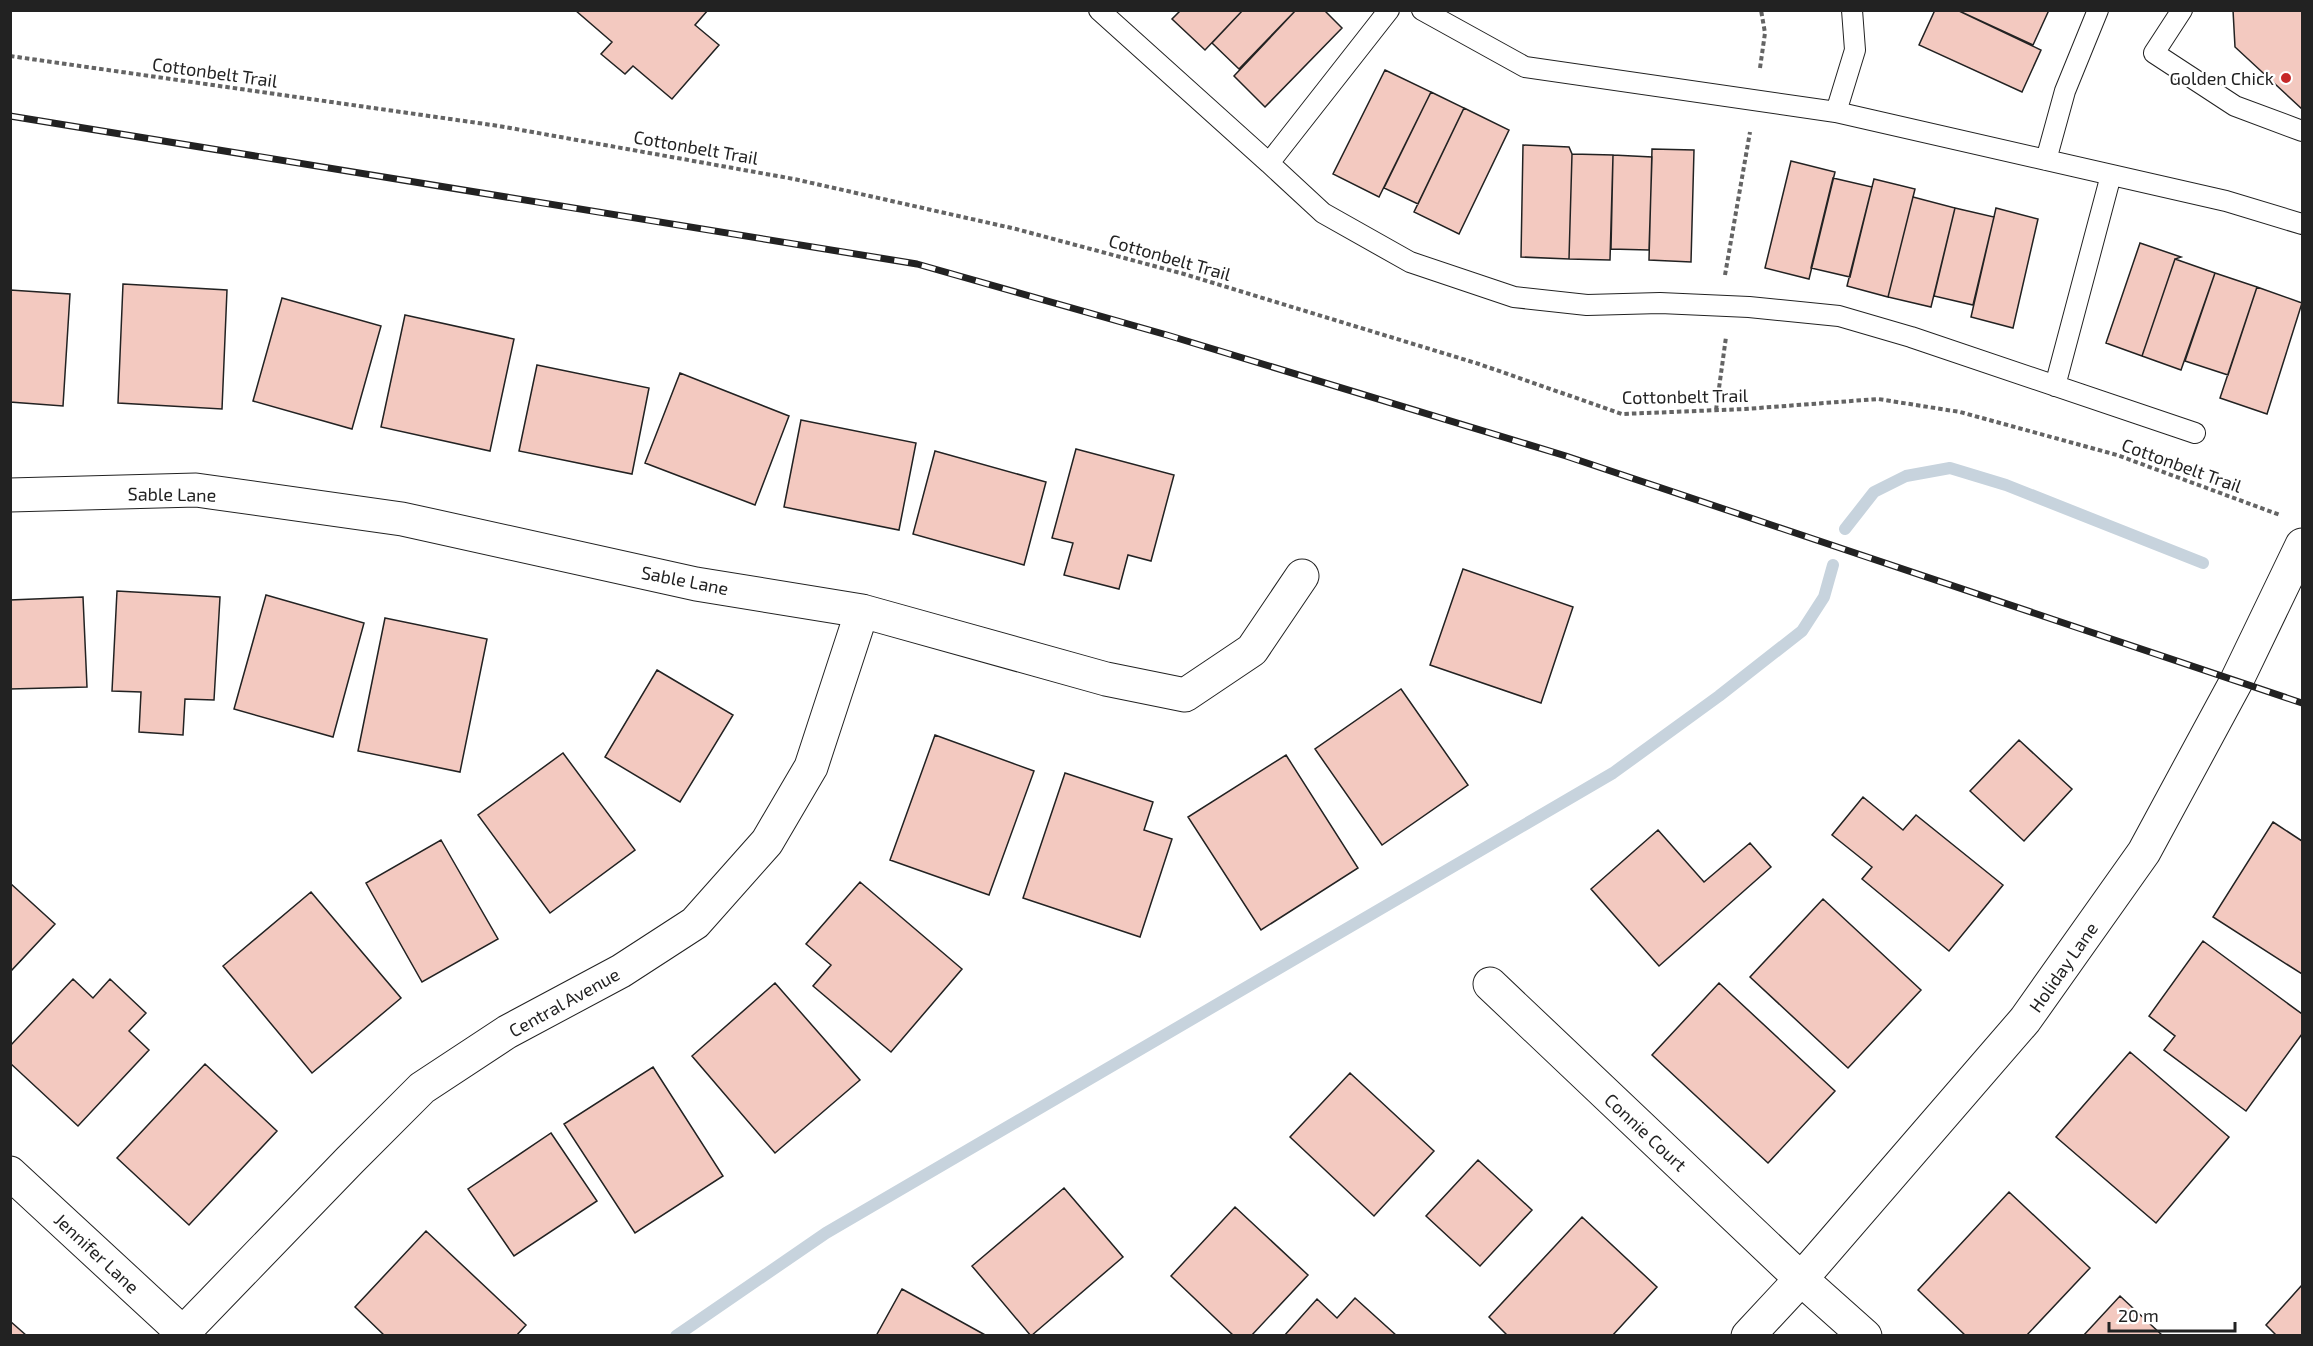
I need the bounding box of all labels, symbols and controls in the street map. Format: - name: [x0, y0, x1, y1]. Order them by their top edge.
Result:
- street label: Cottonbelt Trail: [151, 52, 280, 92]
- place label: Golden Chick: [2170, 67, 2274, 89]
- marker: Golden Chick: [2279, 71, 2293, 85]
- street label: Cottonbelt Trail: [632, 125, 761, 169]
- street label: Cottonbelt Trail: [1106, 229, 1234, 285]
- street label: Cottonbelt Trail: [1622, 384, 1749, 408]
- street label: Cottonbelt Trail: [2119, 433, 2246, 497]
- street label: Sable Lane: [128, 482, 216, 506]
- street label: Sable Lane: [639, 561, 731, 599]
- street label: Holiday Lane: [2024, 918, 2102, 1016]
- street label: Central Avenue: [505, 963, 623, 1041]
- street label: Connie Court: [1600, 1088, 1692, 1176]
- street label: Jennifer Lane: [50, 1208, 144, 1298]
- scale bar: [2109, 1295, 2235, 1333]
- text: 20 m: [2118, 1304, 2159, 1326]

